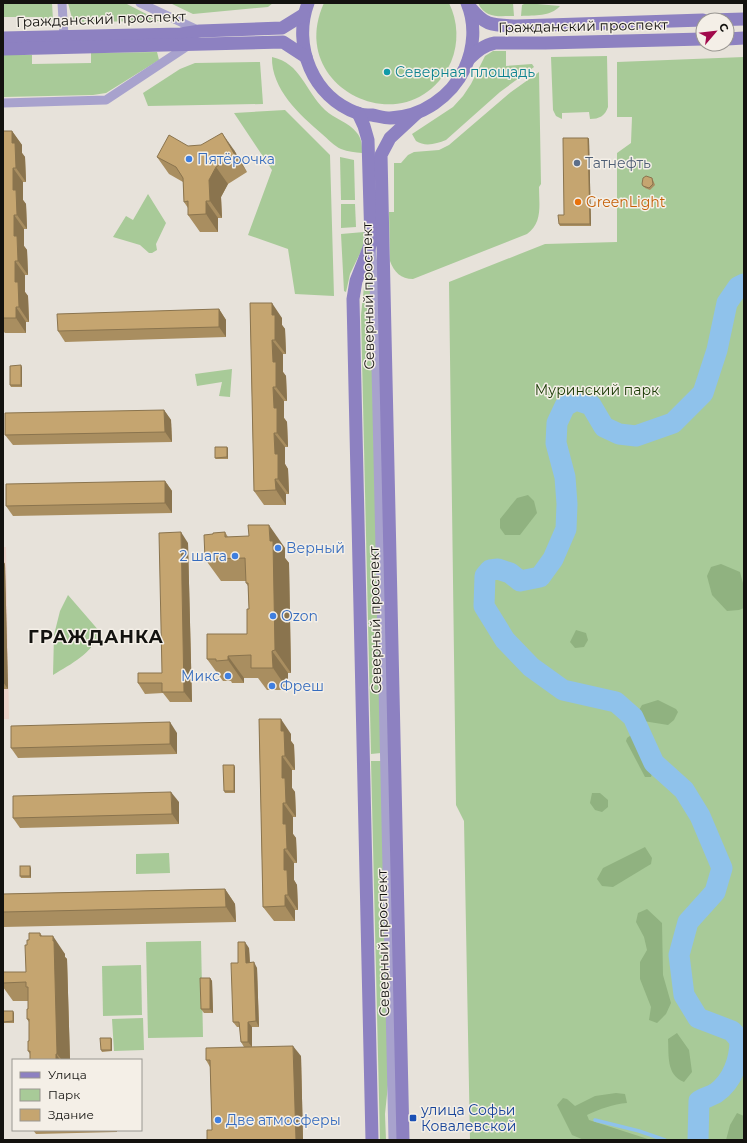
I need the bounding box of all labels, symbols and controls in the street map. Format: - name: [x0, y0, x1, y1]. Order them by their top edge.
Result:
- street label: Гражданский проспект: [16, 7, 187, 31]
- north arrow: [695, 12, 735, 52]
- street label: Гражданский проспект: [498, 16, 668, 36]
- text: С: [716, 20, 732, 34]
- place label: Северная площадь: [395, 63, 535, 81]
- marker: Северная площадь: [382, 67, 392, 77]
- place label: Пятёрочка: [197, 150, 275, 168]
- marker: Пятёрочка: [184, 154, 194, 164]
- place label: Татнефть: [585, 154, 651, 172]
- marker: Татнефть: [572, 158, 582, 168]
- place label: GreenLight: [586, 193, 666, 211]
- marker: GreenLight: [573, 197, 583, 207]
- street label: Северный проспект: [358, 222, 378, 370]
- park label: Муринский парк: [535, 381, 659, 399]
- place label: Верный: [286, 539, 345, 557]
- marker: Верный: [273, 543, 283, 553]
- street label: Северный проспект: [365, 546, 385, 694]
- place label: 2 шага: [179, 547, 227, 565]
- marker: 2 шага: [230, 551, 240, 561]
- place label: Ozon: [281, 607, 318, 625]
- marker: Ozon: [268, 611, 278, 621]
- district label: ГРАЖДАНКА: [28, 626, 164, 648]
- place label: Микс: [181, 667, 220, 685]
- marker: Микс: [223, 671, 233, 681]
- place label: Фреш: [280, 677, 324, 695]
- marker: Фреш: [267, 681, 277, 691]
- street label: Северный проспект: [373, 869, 393, 1017]
- legend: [12, 1059, 142, 1131]
- text: Улица: [48, 1067, 87, 1082]
- text: Парк: [48, 1087, 80, 1102]
- place label: улица Софьи Ковалевской: [420, 1101, 516, 1135]
- text: Здание: [48, 1107, 94, 1122]
- place label: Две атмосферы: [226, 1111, 341, 1129]
- marker: улица Софьи Ковалевской: [408, 1113, 418, 1123]
- marker: Две атмосферы: [213, 1115, 223, 1125]

